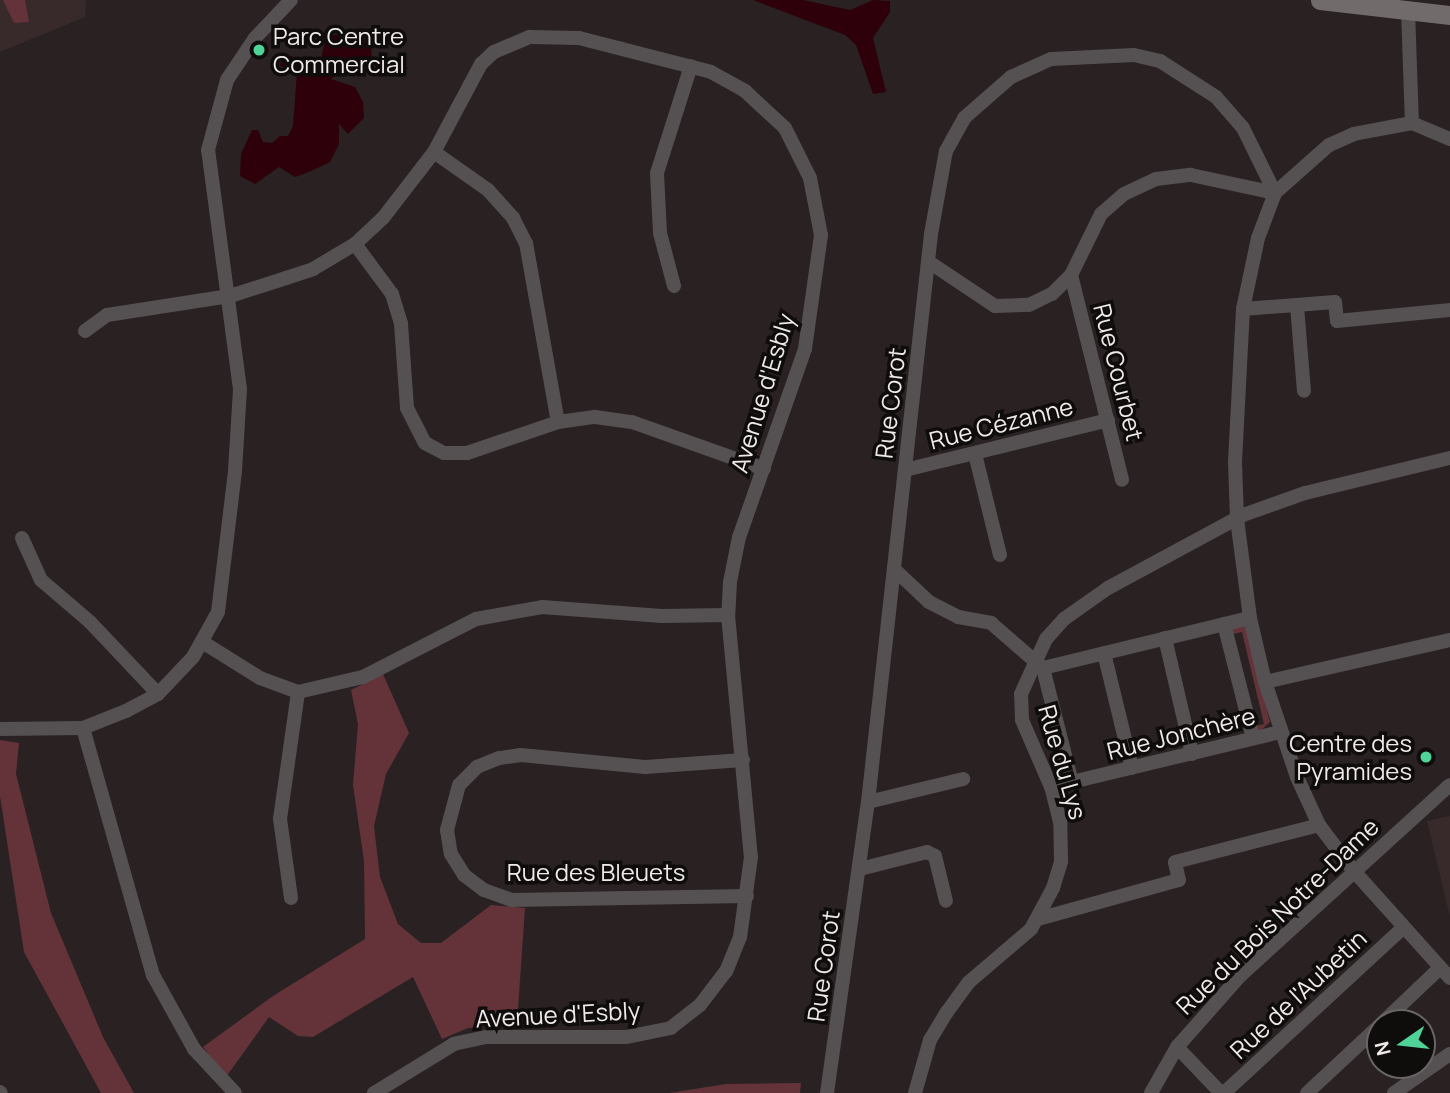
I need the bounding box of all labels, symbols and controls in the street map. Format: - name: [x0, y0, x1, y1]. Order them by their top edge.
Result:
- place label: Parc Centre Commercial: [273, 22, 405, 78]
- marker: Parc Centre Commercial: [251, 42, 267, 58]
- street label: Rue Courbet: [1088, 300, 1150, 444]
- street label: Avenue d'Esbly: [724, 310, 800, 476]
- street label: Rue Corot: [869, 346, 911, 460]
- street label: Rue Cézanne: [926, 391, 1076, 455]
- street label: Rue du Lys: [1033, 701, 1093, 823]
- street label: Rue Jonchère: [1104, 701, 1258, 765]
- place label: Centre des Pyramides: [1289, 729, 1412, 785]
- marker: Centre des Pyramides: [1418, 749, 1434, 765]
- street label: Rue du Bois Notre-Dame: [1170, 812, 1384, 1020]
- street label: Rue des Bleuets: [507, 858, 685, 886]
- street label: Rue Corot: [801, 909, 845, 1023]
- street label: Rue de l'Aubetin: [1224, 924, 1372, 1064]
- street label: Avenue d'Esbly: [475, 995, 641, 1033]
- north arrow: [1366, 1009, 1436, 1079]
- text: N: [1368, 1039, 1397, 1058]

